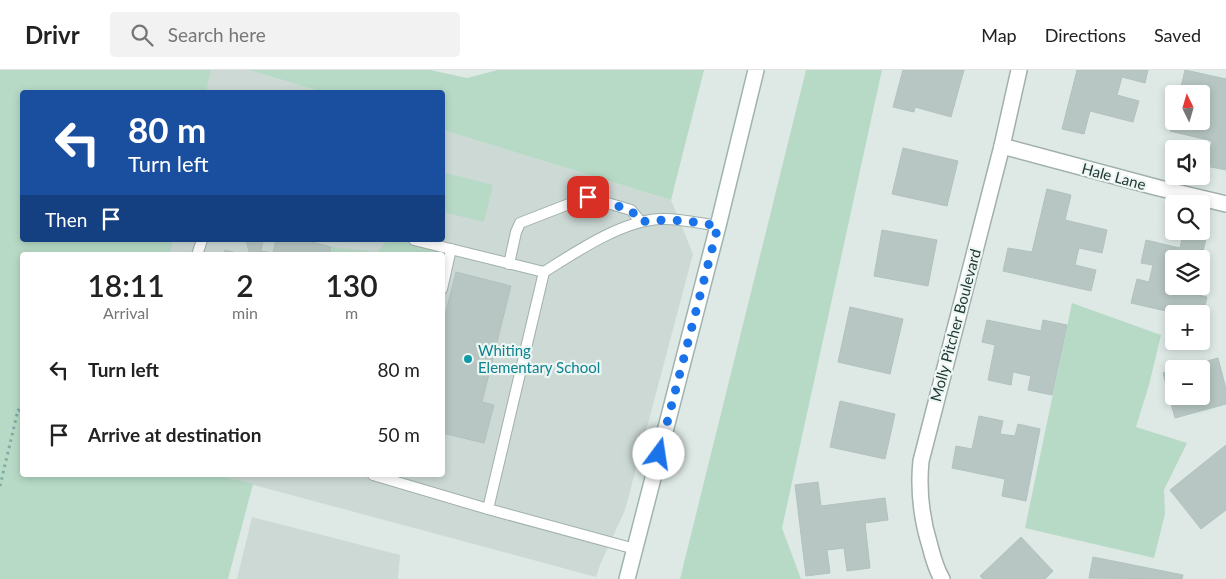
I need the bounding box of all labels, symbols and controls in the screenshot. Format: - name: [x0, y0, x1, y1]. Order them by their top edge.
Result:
- search box: [110, 12, 460, 57]
- text: Drivr: [25, 20, 80, 49]
- icon: search: [128, 21, 156, 49]
- text: Search here: [168, 23, 266, 46]
- text: Map: [981, 24, 1017, 46]
- text: Directions: [1045, 24, 1126, 46]
- text: Saved: [1154, 24, 1201, 46]
- north arrow: [1165, 85, 1210, 130]
- map controls: [1165, 85, 1210, 405]
- text: 80 m: [128, 108, 206, 150]
- icon: left: [45, 110, 110, 175]
- button: sound: [1165, 140, 1210, 185]
- text: Turn left: [128, 150, 209, 177]
- street label: Hale Lane: [1080, 159, 1148, 193]
- pin: [567, 176, 609, 218]
- icon: arrive: [574, 183, 602, 211]
- button: search: [1165, 195, 1210, 240]
- icon: arrive: [97, 205, 125, 233]
- text: Then: [45, 208, 87, 231]
- street label: Molly Pitcher Boulevard: [926, 247, 984, 403]
- button: layers: [1165, 250, 1210, 295]
- text: 18:11: [87, 267, 165, 303]
- text: 2: [236, 267, 254, 303]
- text: 130: [325, 267, 378, 303]
- text: Arrival: [103, 303, 149, 322]
- text: min: [232, 303, 258, 322]
- text: m: [345, 303, 358, 322]
- button: +: [1165, 305, 1210, 350]
- place label: Whiting Elementary School: [478, 341, 600, 376]
- marker: Whiting Elementary School: [462, 353, 474, 365]
- icon: left: [45, 356, 73, 384]
- text: Turn left: [88, 358, 159, 381]
- text: 80 m: [377, 358, 420, 381]
- button: −: [1165, 360, 1210, 405]
- icon: arrive: [45, 421, 73, 449]
- text: Arrive at destination: [88, 423, 261, 446]
- text: 50 m: [377, 423, 420, 446]
- position arrow: [632, 427, 684, 479]

